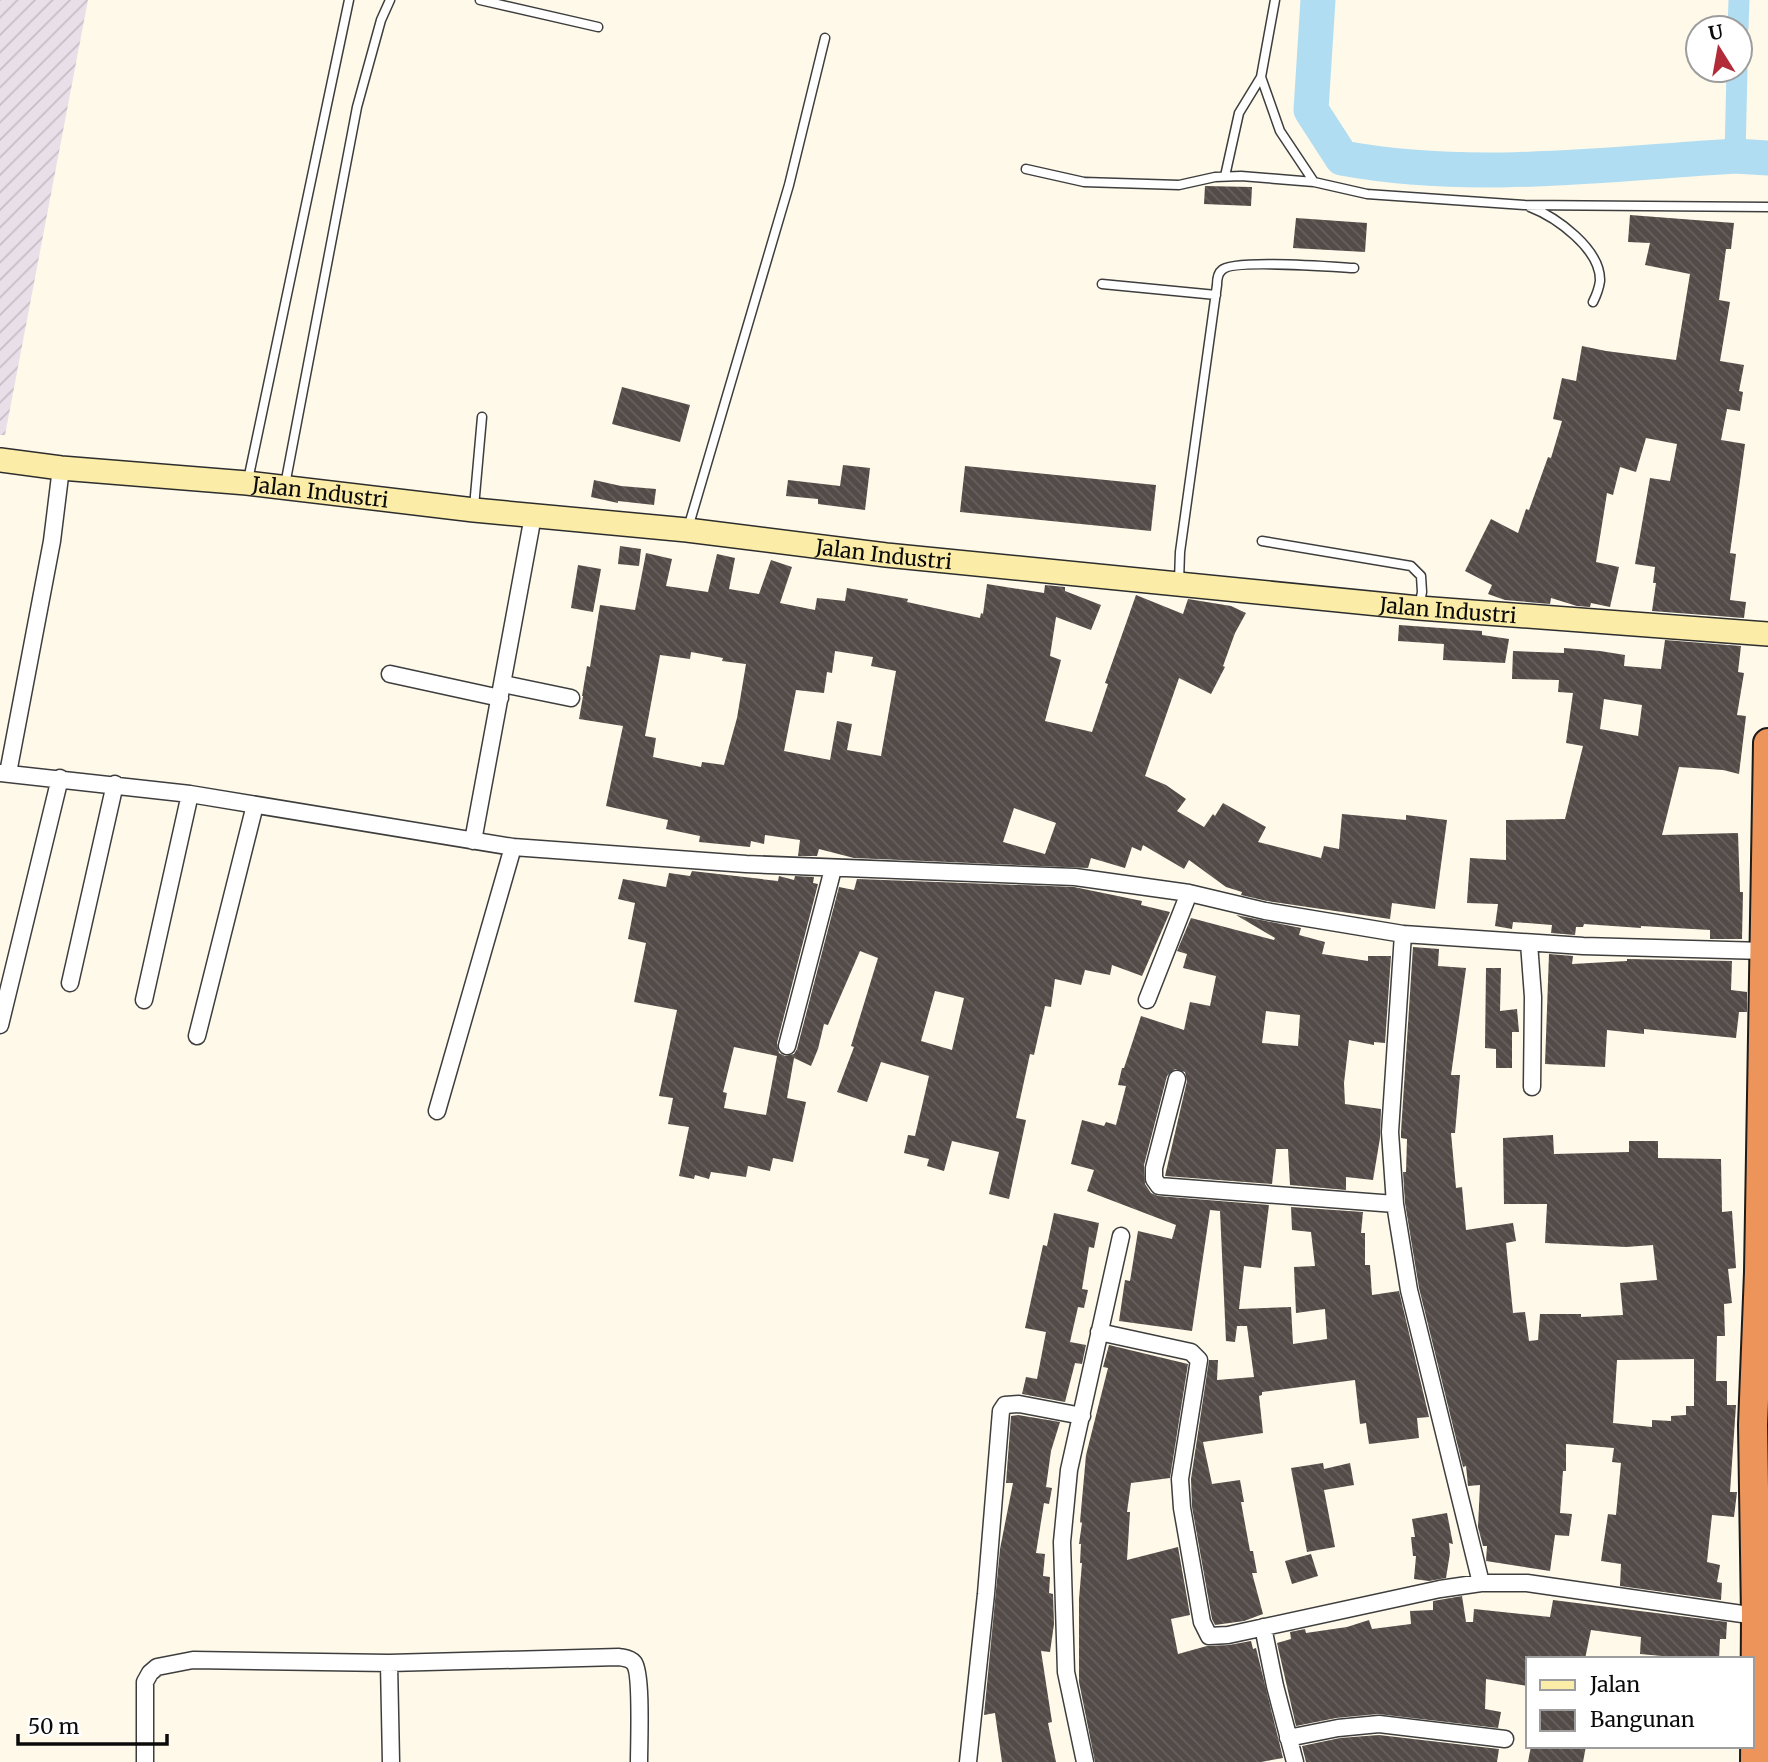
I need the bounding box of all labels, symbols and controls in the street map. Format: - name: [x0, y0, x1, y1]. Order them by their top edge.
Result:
- north arrow: [1684, 14, 1754, 84]
- text: U: [1707, 19, 1725, 45]
- street label: Jalan Industri: [250, 470, 390, 513]
- street label: Jalan Industri: [813, 533, 954, 575]
- street label: Jalan Industri: [1377, 591, 1518, 629]
- legend: [1526, 1657, 1754, 1748]
- text: Jalan: [1589, 1671, 1640, 1698]
- scale bar: [18, 1702, 166, 1746]
- text: Bangunan: [1590, 1706, 1695, 1733]
- text: 50 m: [28, 1713, 79, 1740]

